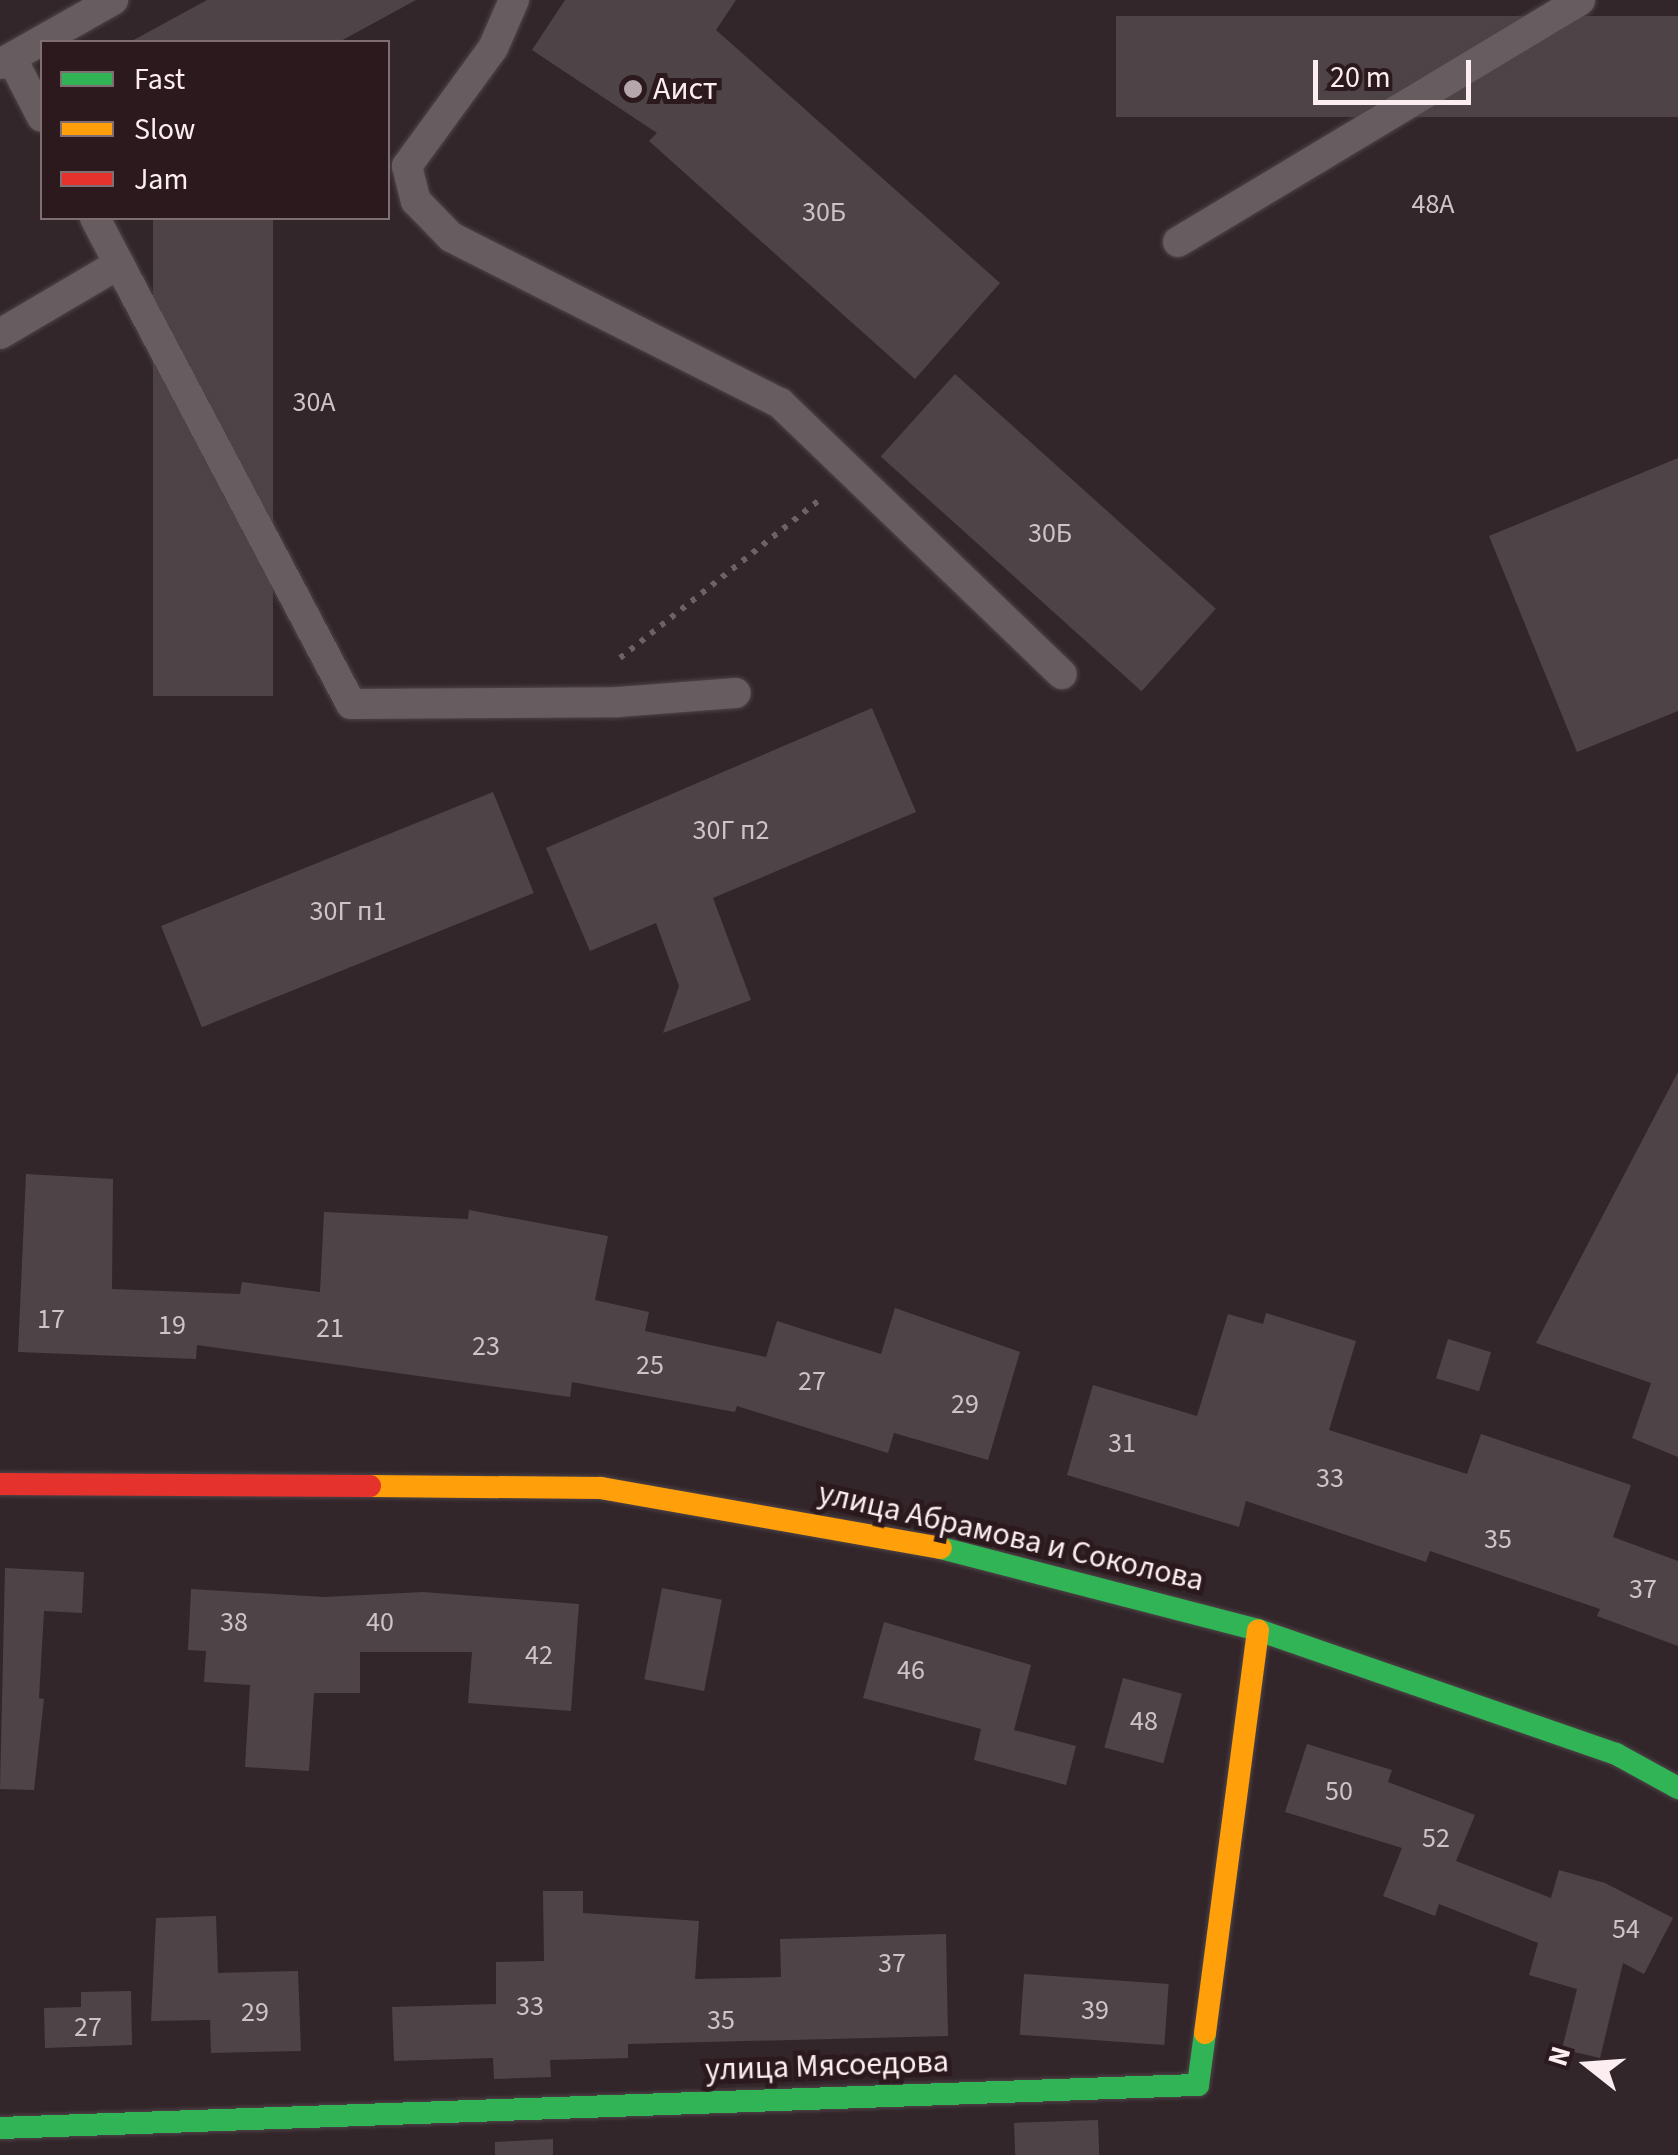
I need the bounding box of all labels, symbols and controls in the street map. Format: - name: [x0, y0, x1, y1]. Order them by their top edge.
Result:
- legend: [40, 40, 390, 220]
- scale bar: [1318, 40, 1476, 102]
- text: 20 m: [1330, 56, 1391, 99]
- text: Fast: [134, 58, 185, 101]
- place label: Аист: [653, 70, 717, 108]
- marker: Аист: [622, 78, 644, 100]
- text: Slow: [134, 108, 195, 151]
- text: Jam: [134, 158, 188, 201]
- house number: 48А: [1411, 187, 1455, 221]
- house number: 30Б: [802, 195, 846, 229]
- house number: 30А: [292, 385, 336, 419]
- house number: 30Б: [1028, 516, 1072, 550]
- house number: 30Г п2: [693, 813, 769, 847]
- house number: 30Г п1: [310, 894, 386, 928]
- house number: 17: [37, 1302, 65, 1336]
- house number: 19: [158, 1308, 186, 1342]
- house number: 21: [316, 1311, 344, 1345]
- house number: 23: [472, 1329, 500, 1363]
- house number: 25: [636, 1348, 664, 1382]
- house number: 27: [798, 1364, 826, 1398]
- house number: 29: [951, 1387, 979, 1421]
- house number: 31: [1108, 1426, 1136, 1460]
- house number: 33: [1316, 1461, 1344, 1495]
- street label: улица Абрамова и Соколова: [815, 1474, 1207, 1600]
- house number: 35: [1484, 1522, 1512, 1556]
- house number: 37: [1629, 1572, 1657, 1606]
- house number: 38: [220, 1605, 248, 1639]
- house number: 40: [366, 1605, 394, 1639]
- house number: 42: [525, 1638, 553, 1672]
- house number: 46: [897, 1653, 925, 1687]
- house number: 48: [1130, 1704, 1158, 1738]
- house number: 50: [1325, 1774, 1353, 1808]
- house number: 52: [1422, 1821, 1450, 1855]
- house number: 54: [1612, 1912, 1640, 1946]
- house number: 37: [878, 1946, 906, 1980]
- house number: 33: [516, 1989, 544, 2023]
- house number: 39: [1081, 1993, 1109, 2027]
- house number: 29: [241, 1995, 269, 2029]
- house number: 35: [707, 2003, 735, 2037]
- house number: 27: [74, 2010, 102, 2044]
- north arrow: [1538, 2015, 1638, 2115]
- text: N: [1537, 2041, 1581, 2071]
- street label: улица Мясоедова: [704, 2043, 950, 2089]

